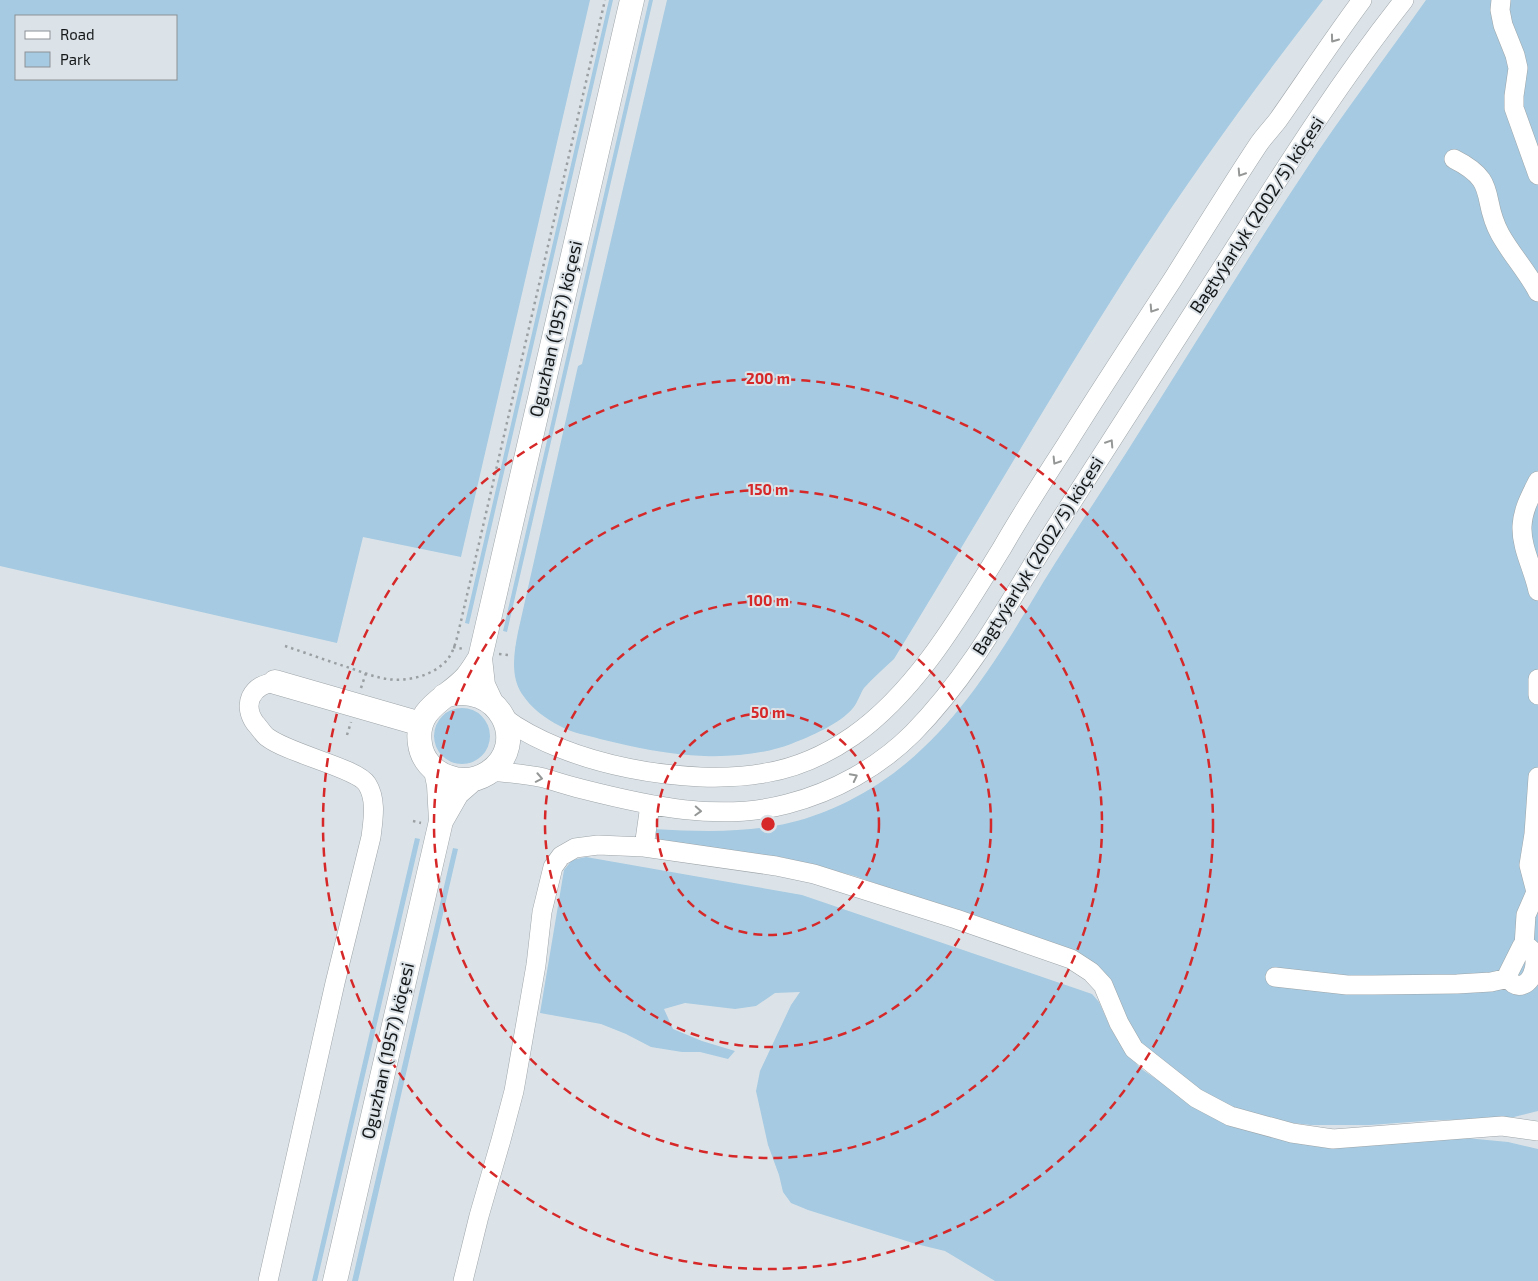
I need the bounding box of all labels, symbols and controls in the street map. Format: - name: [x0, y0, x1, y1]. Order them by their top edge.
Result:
- legend: [15, 15, 178, 80]
- text: Road: [60, 25, 95, 43]
- one-way arrow: [1331, 33, 1340, 43]
- text: Park: [60, 50, 91, 68]
- street label: Bagtyýarlyk (2002/5) köçesi: [1184, 112, 1329, 317]
- one-way arrow: [1237, 167, 1247, 176]
- street label: Oguzhan (1957) köçesi: [524, 238, 587, 419]
- one-way arrow: [1150, 304, 1159, 313]
- text: 200 m: [746, 369, 790, 387]
- one-way arrow: [1103, 439, 1113, 448]
- street label: Bagtyýarlyk (2002/5) köçesi: [967, 452, 1108, 659]
- one-way arrow: [1052, 455, 1062, 464]
- text: 150 m: [748, 480, 788, 498]
- text: 100 m: [747, 591, 789, 609]
- text: 50 m: [751, 703, 785, 721]
- one-way arrow: [535, 772, 544, 782]
- one-way arrow: [849, 773, 858, 783]
- one-way arrow: [694, 806, 702, 817]
- centre of rings: [759, 815, 777, 833]
- street label: Oguzhan (1957) köçesi: [356, 960, 419, 1141]

